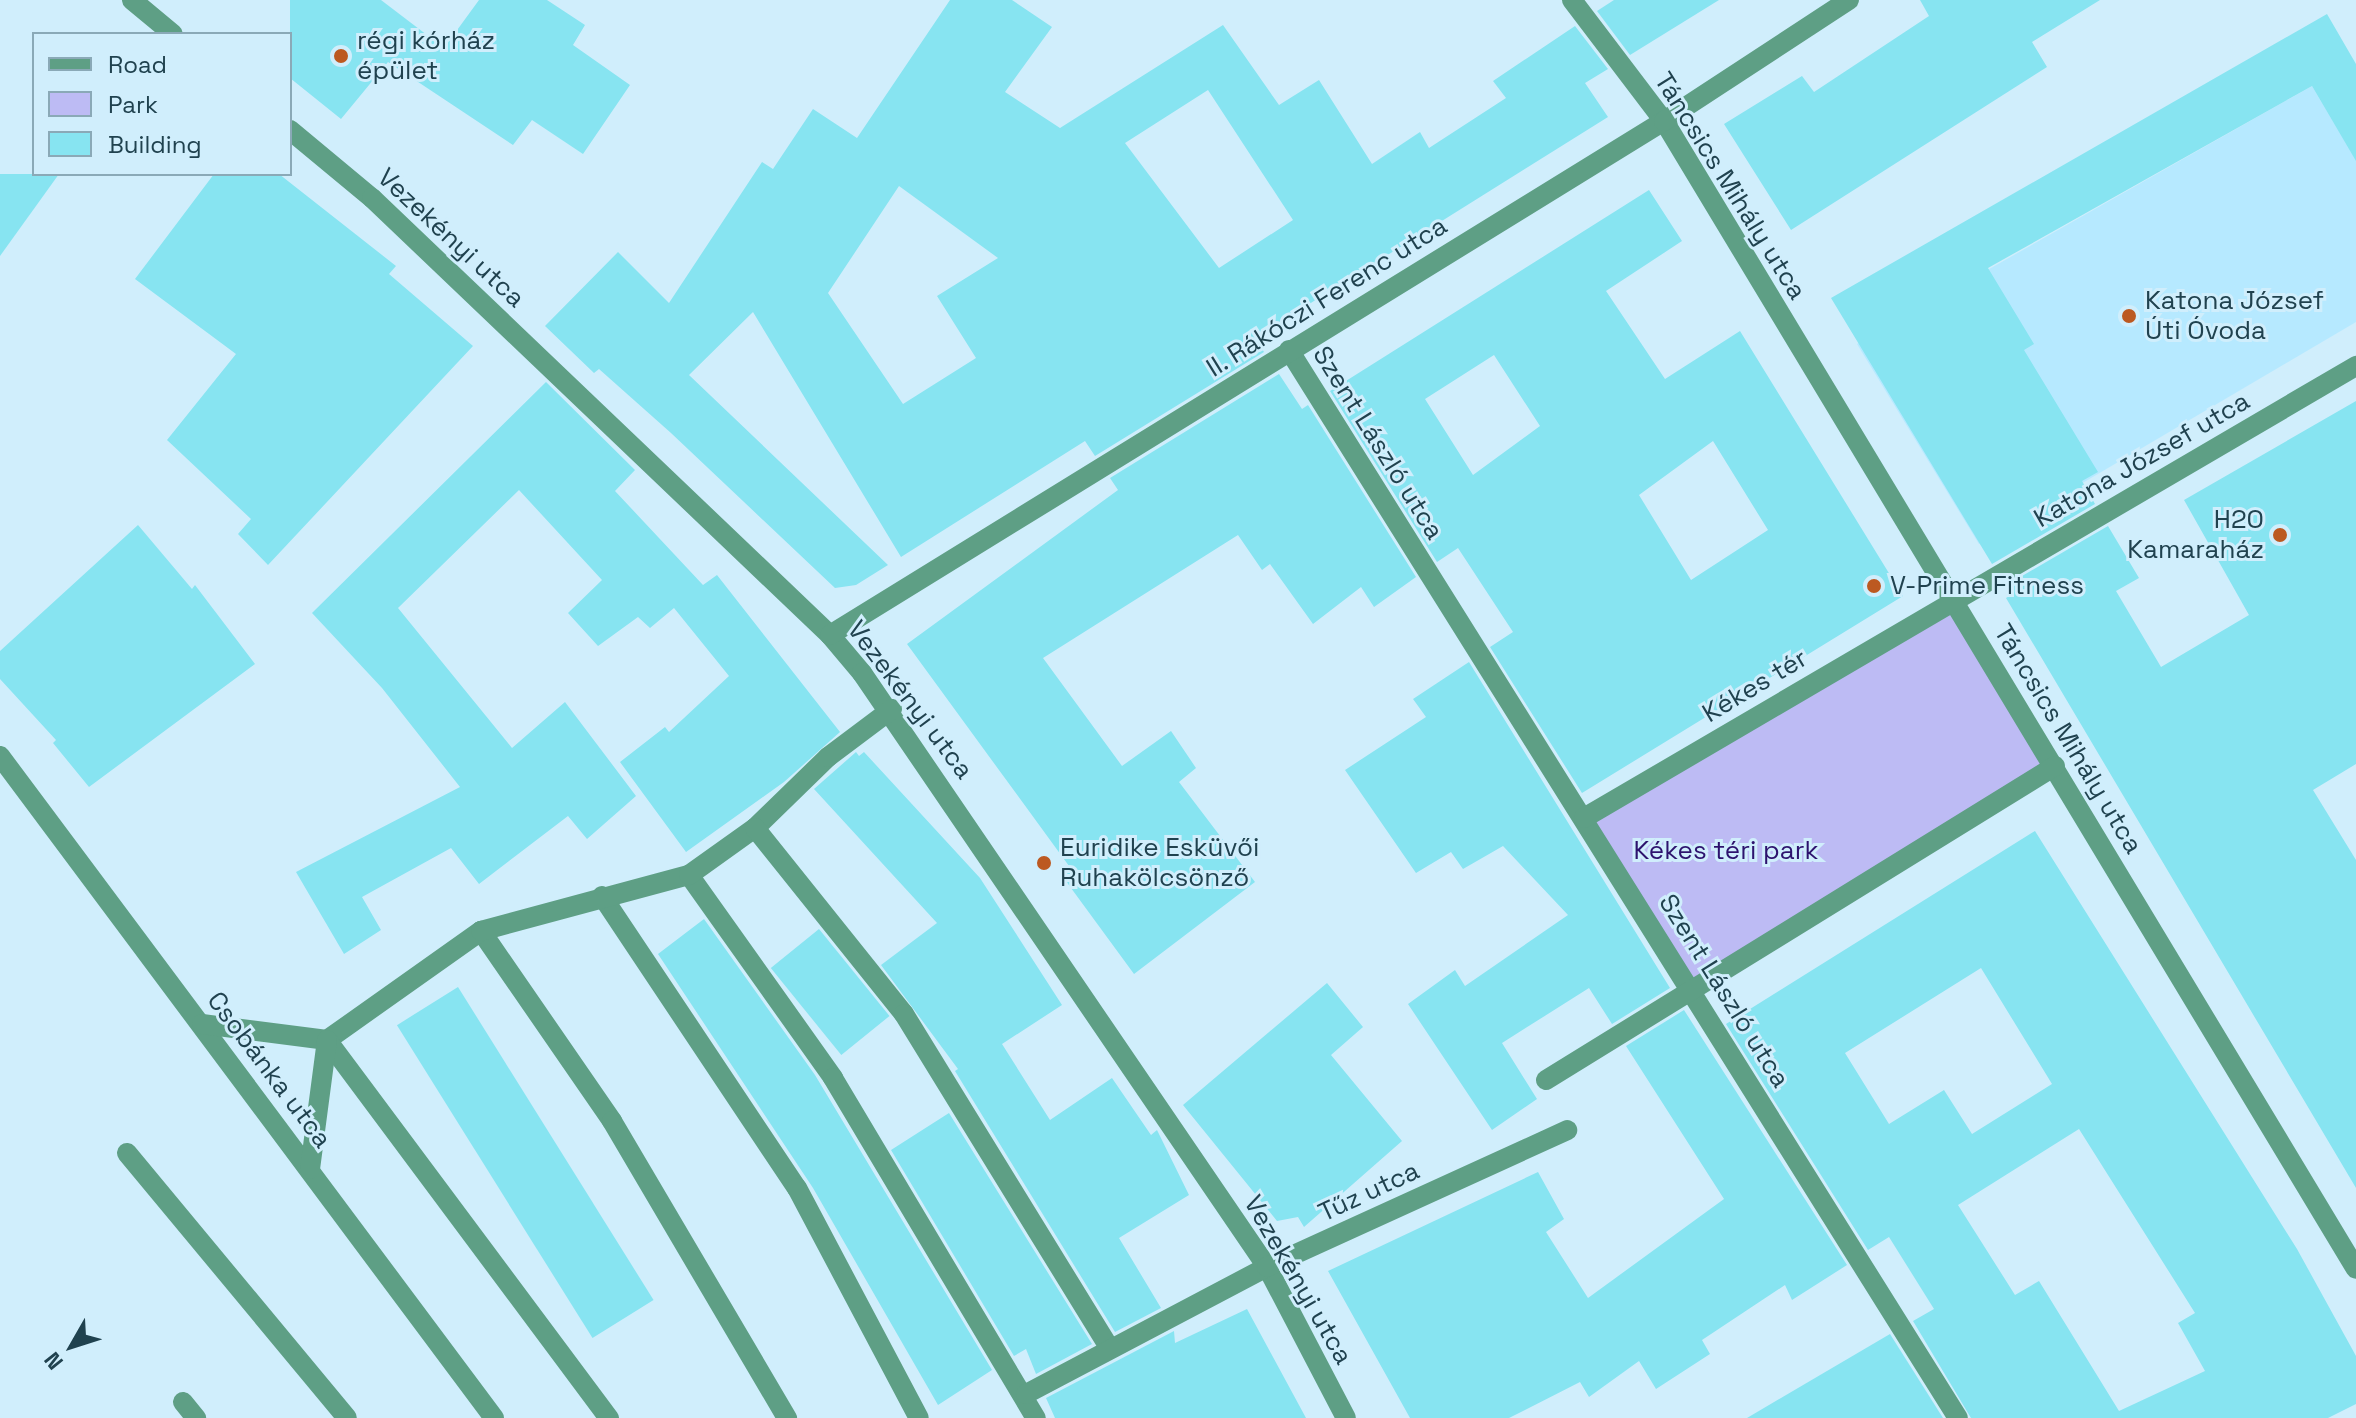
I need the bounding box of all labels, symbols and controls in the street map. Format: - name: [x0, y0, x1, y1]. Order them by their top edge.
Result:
- place label: régi kórház épület: [357, 25, 495, 86]
- legend: [32, 32, 292, 176]
- marker: régi kórház épület: [332, 47, 350, 65]
- text: Road: [108, 49, 167, 80]
- street label: Táncsics Mihály utca: [1647, 67, 1813, 305]
- text: Park: [108, 89, 158, 120]
- text: Building: [108, 129, 202, 160]
- street label: Vezekényi utca: [371, 162, 531, 314]
- street label: II. Rákóczi Ferenc utca: [1201, 210, 1453, 384]
- place label: Katona József Úti Óvoda: [2145, 285, 2324, 346]
- marker: Katona József Úti Óvoda: [2120, 307, 2138, 325]
- street label: Szent László utca: [1306, 341, 1450, 545]
- street label: Katona József utca: [2029, 386, 2255, 534]
- place label: H2O Kamaraház: [2127, 504, 2264, 566]
- marker: H2O Kamaraház: [2271, 526, 2289, 544]
- place label: V-Prime Fitness: [1890, 570, 2084, 602]
- marker: V-Prime Fitness: [1865, 577, 1883, 595]
- street label: Vezekényi utca: [840, 615, 980, 785]
- street label: Táncsics Mihály utca: [1987, 619, 2149, 859]
- street label: Kékes tér: [1697, 643, 1813, 729]
- place label: Euridike Esküvői Ruhakölcsönző: [1060, 832, 1259, 894]
- park label: Kékes téri park: [1633, 835, 1819, 867]
- marker: Euridike Esküvői Ruhakölcsönző: [1035, 854, 1053, 872]
- street label: Szent László utca: [1652, 889, 1796, 1093]
- street label: Csobánka utca: [200, 986, 338, 1154]
- street label: Tűz utca: [1314, 1155, 1424, 1229]
- street label: Vezekényi utca: [1237, 1190, 1359, 1370]
- north arrow: [32, 1306, 112, 1386]
- text: N: [38, 1347, 69, 1376]

